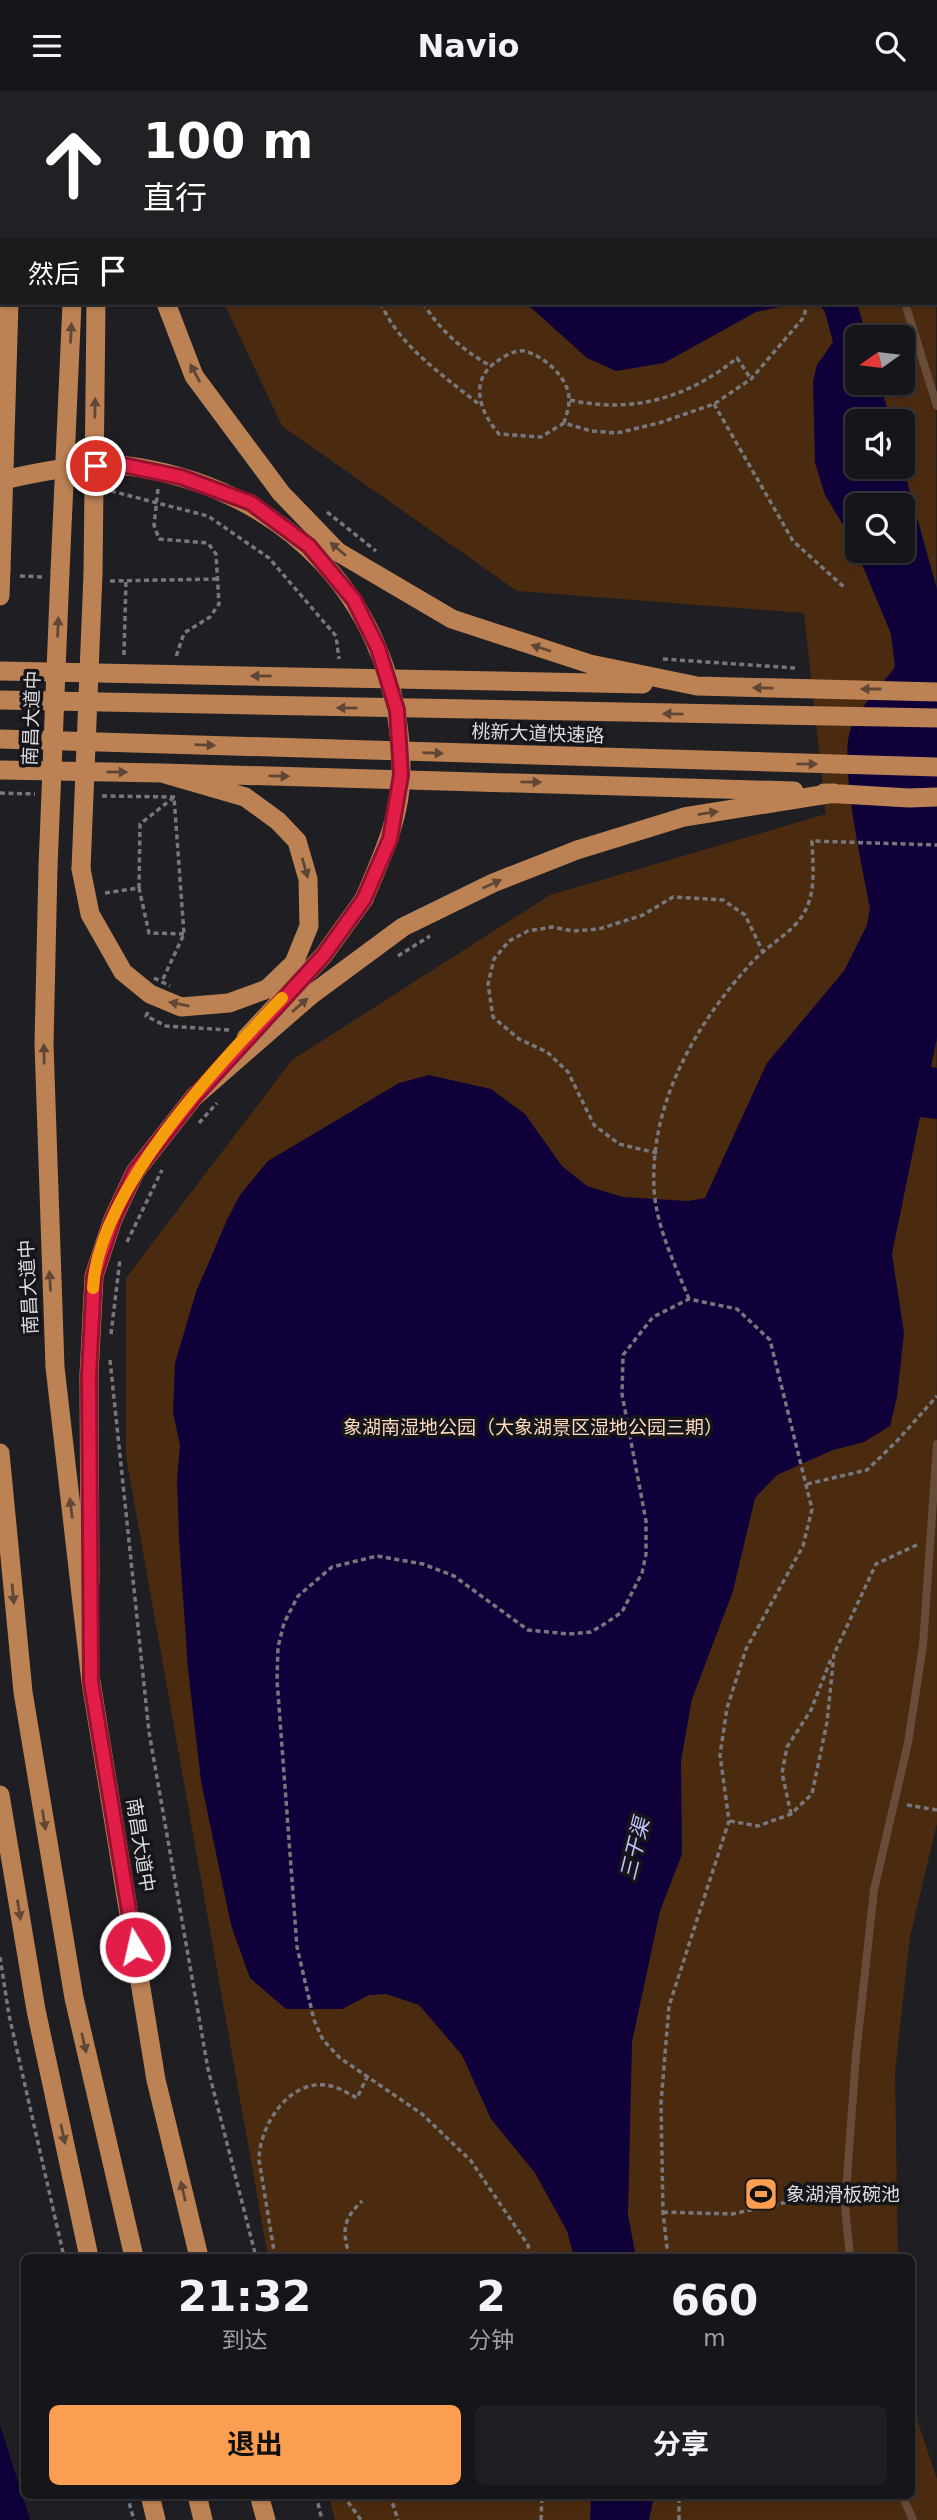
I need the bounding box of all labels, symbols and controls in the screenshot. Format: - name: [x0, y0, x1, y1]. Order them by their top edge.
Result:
- icon: menu: [28, 27, 66, 65]
- text: Navio: [417, 27, 520, 65]
- icon: search: [871, 27, 909, 65]
- text: 100 m: [143, 113, 313, 170]
- icon: ahead: [28, 119, 119, 210]
- text: 直行: [143, 179, 207, 217]
- icon: arrive: [94, 252, 132, 290]
- text: 然后: [28, 259, 80, 289]
- one-way arrow: [65, 322, 76, 344]
- north arrow: [845, 325, 915, 395]
- map controls: [845, 325, 915, 563]
- one-way arrow: [189, 363, 201, 383]
- one-way arrow: [89, 397, 101, 419]
- button: sound: [845, 409, 915, 479]
- pin: [66, 436, 126, 496]
- icon: arrive: [77, 447, 115, 485]
- button: search: [845, 493, 915, 563]
- one-way arrow: [329, 542, 346, 557]
- one-way arrow: [52, 616, 63, 638]
- one-way arrow: [530, 642, 551, 652]
- street label: 南昌大道中: [18, 670, 44, 766]
- one-way arrow: [250, 670, 272, 682]
- one-way arrow: [752, 682, 774, 694]
- one-way arrow: [860, 683, 882, 695]
- one-way arrow: [336, 702, 358, 714]
- one-way arrow: [662, 708, 684, 719]
- street label: 桃新大道快速路: [471, 720, 605, 746]
- one-way arrow: [195, 740, 217, 751]
- one-way arrow: [422, 747, 444, 758]
- one-way arrow: [796, 758, 818, 770]
- one-way arrow: [106, 767, 128, 778]
- one-way arrow: [268, 770, 290, 782]
- one-way arrow: [520, 776, 542, 788]
- one-way arrow: [697, 807, 719, 818]
- one-way arrow: [300, 857, 310, 878]
- one-way arrow: [482, 878, 502, 890]
- one-way arrow: [168, 998, 190, 1009]
- one-way arrow: [292, 998, 309, 1013]
- one-way arrow: [38, 1043, 50, 1065]
- street label: 南昌大道中: [15, 1239, 41, 1335]
- one-way arrow: [45, 1270, 56, 1292]
- park label: 象湖南湿地公园（大象湖景区湿地公园三期）: [343, 1416, 723, 1438]
- one-way arrow: [65, 1496, 76, 1518]
- one-way arrow: [8, 1584, 19, 1606]
- street label: 南昌大道中: [123, 1796, 159, 1894]
- one-way arrow: [39, 1809, 50, 1831]
- water label: 三干渠: [616, 1813, 655, 1882]
- one-way arrow: [14, 1900, 25, 1922]
- position arrow: [98, 1910, 172, 1984]
- one-way arrow: [79, 2032, 90, 2054]
- one-way arrow: [57, 2123, 68, 2145]
- sports icon: 象湖滑板碗池: [742, 2175, 780, 2213]
- one-way arrow: [177, 2180, 188, 2202]
- place label: 象湖滑板碗池: [786, 2183, 900, 2205]
- text: 21:32: [178, 2272, 311, 2321]
- text: 2: [476, 2272, 506, 2321]
- text: 660: [671, 2276, 758, 2325]
- text: m: [703, 2325, 726, 2351]
- text: 到达: [222, 2327, 268, 2353]
- text: 分钟: [468, 2327, 514, 2353]
- button: 退出: [49, 2405, 461, 2485]
- button: 分享: [475, 2405, 887, 2485]

